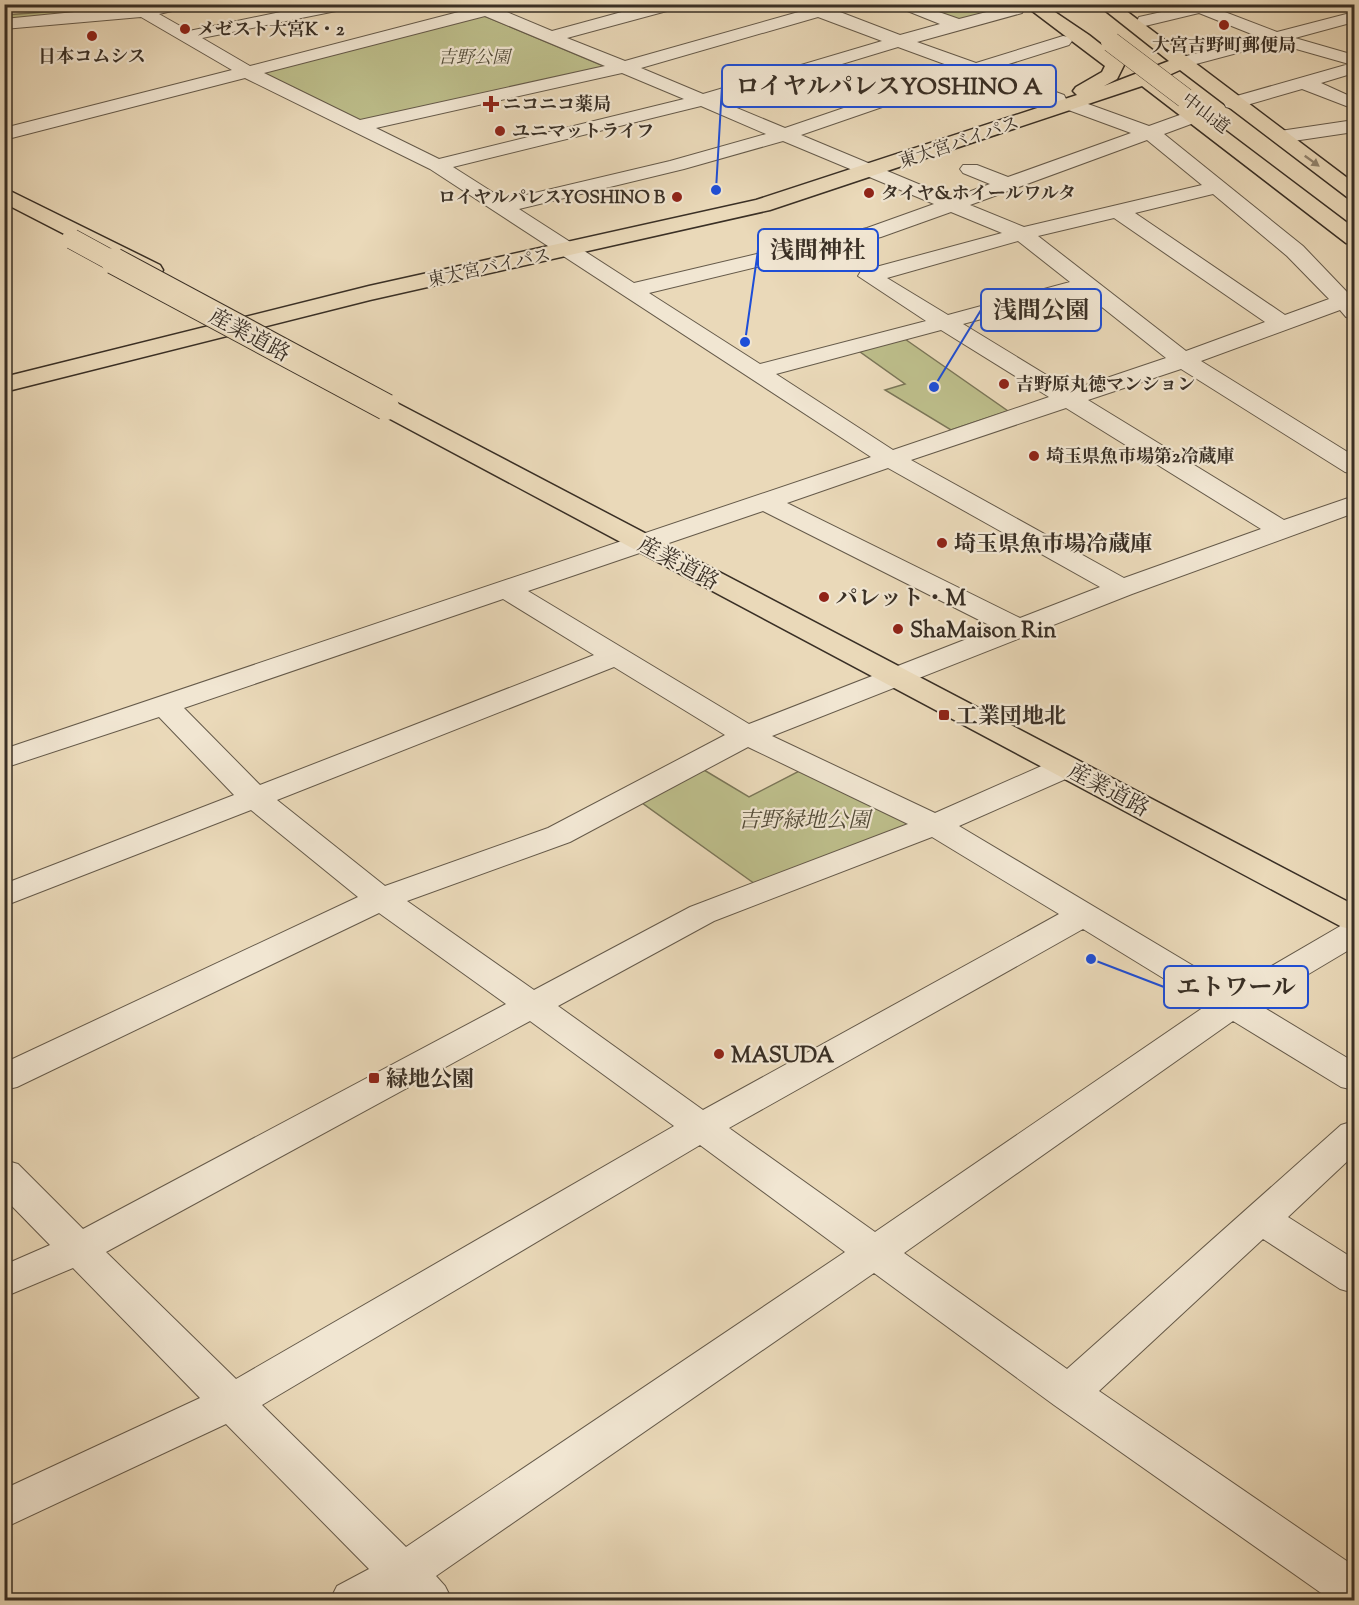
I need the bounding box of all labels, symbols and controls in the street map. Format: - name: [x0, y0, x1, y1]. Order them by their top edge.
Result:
- place label: メゼスト大宮K・2: [197, 18, 345, 44]
- marker: 大宮吉野町郵便局: [1217, 18, 1231, 32]
- marker: メゼスト大宮K・2: [178, 22, 192, 36]
- marker: 日本コムシス: [85, 29, 99, 43]
- place label: 大宮吉野町郵便局: [1152, 34, 1296, 60]
- place label: 日本コムシス: [38, 45, 146, 71]
- park label: 吉野公園: [438, 46, 513, 72]
- callout: ロイヤルパレスYOSHINO A: [722, 65, 1056, 107]
- text: ロイヤルパレスYOSHINO A: [736, 71, 1043, 105]
- street label: 中山道: [1175, 88, 1234, 141]
- place label: ニコニコ薬局: [503, 93, 611, 119]
- marker: ニコニコ薬局: [484, 97, 498, 111]
- street label: 東大宮バイパス: [896, 111, 1023, 177]
- place label: ユニマットライフ: [512, 120, 654, 146]
- marker: ユニマットライフ: [493, 124, 507, 138]
- one-way arrow: [1303, 155, 1319, 167]
- place label: タイヤ&ホイールワルタ: [881, 182, 1076, 208]
- place label: ロイヤルパレスYOSHINO B: [438, 186, 666, 212]
- marker: タイヤ&ホイールワルタ: [862, 186, 876, 200]
- marker: ロイヤルパレスYOSHINO B: [670, 190, 684, 204]
- callout: 浅間神社: [758, 229, 878, 271]
- text: 浅間神社: [770, 235, 866, 269]
- street label: 東大宮バイパス: [425, 243, 554, 295]
- callout: 浅間公園: [981, 289, 1101, 331]
- text: 浅間公園: [993, 295, 1089, 329]
- street label: 産業道路: [202, 302, 295, 371]
- place label: 吉野原丸徳マンション: [1016, 373, 1195, 399]
- marker: 吉野原丸徳マンション: [997, 377, 1011, 391]
- place label: 埼玉県魚市場第2冷蔵庫: [1046, 445, 1234, 471]
- marker: 埼玉県魚市場第2冷蔵庫: [1027, 449, 1041, 463]
- street label: 産業道路: [631, 530, 724, 599]
- place label: 埼玉県魚市場冷蔵庫: [954, 530, 1152, 562]
- marker: 埼玉県魚市場冷蔵庫: [935, 536, 949, 550]
- place label: パレット・M: [836, 584, 967, 616]
- marker: パレット・M: [817, 590, 831, 604]
- place label: ShaMaison Rin: [910, 616, 1056, 648]
- marker: ShaMaison Rin: [891, 622, 905, 636]
- place label: 工業団地北: [956, 702, 1066, 734]
- marker: 工業団地北: [937, 708, 951, 722]
- street label: 産業道路: [1061, 757, 1154, 826]
- park label: 吉野緑地公園: [738, 806, 873, 838]
- callout: エトワール: [1164, 966, 1308, 1008]
- text: エトワール: [1176, 972, 1296, 1006]
- place label: MASUDA: [731, 1041, 834, 1073]
- marker: MASUDA: [712, 1047, 726, 1061]
- place label: 緑地公園: [386, 1065, 474, 1097]
- marker: 緑地公園: [367, 1071, 381, 1085]

